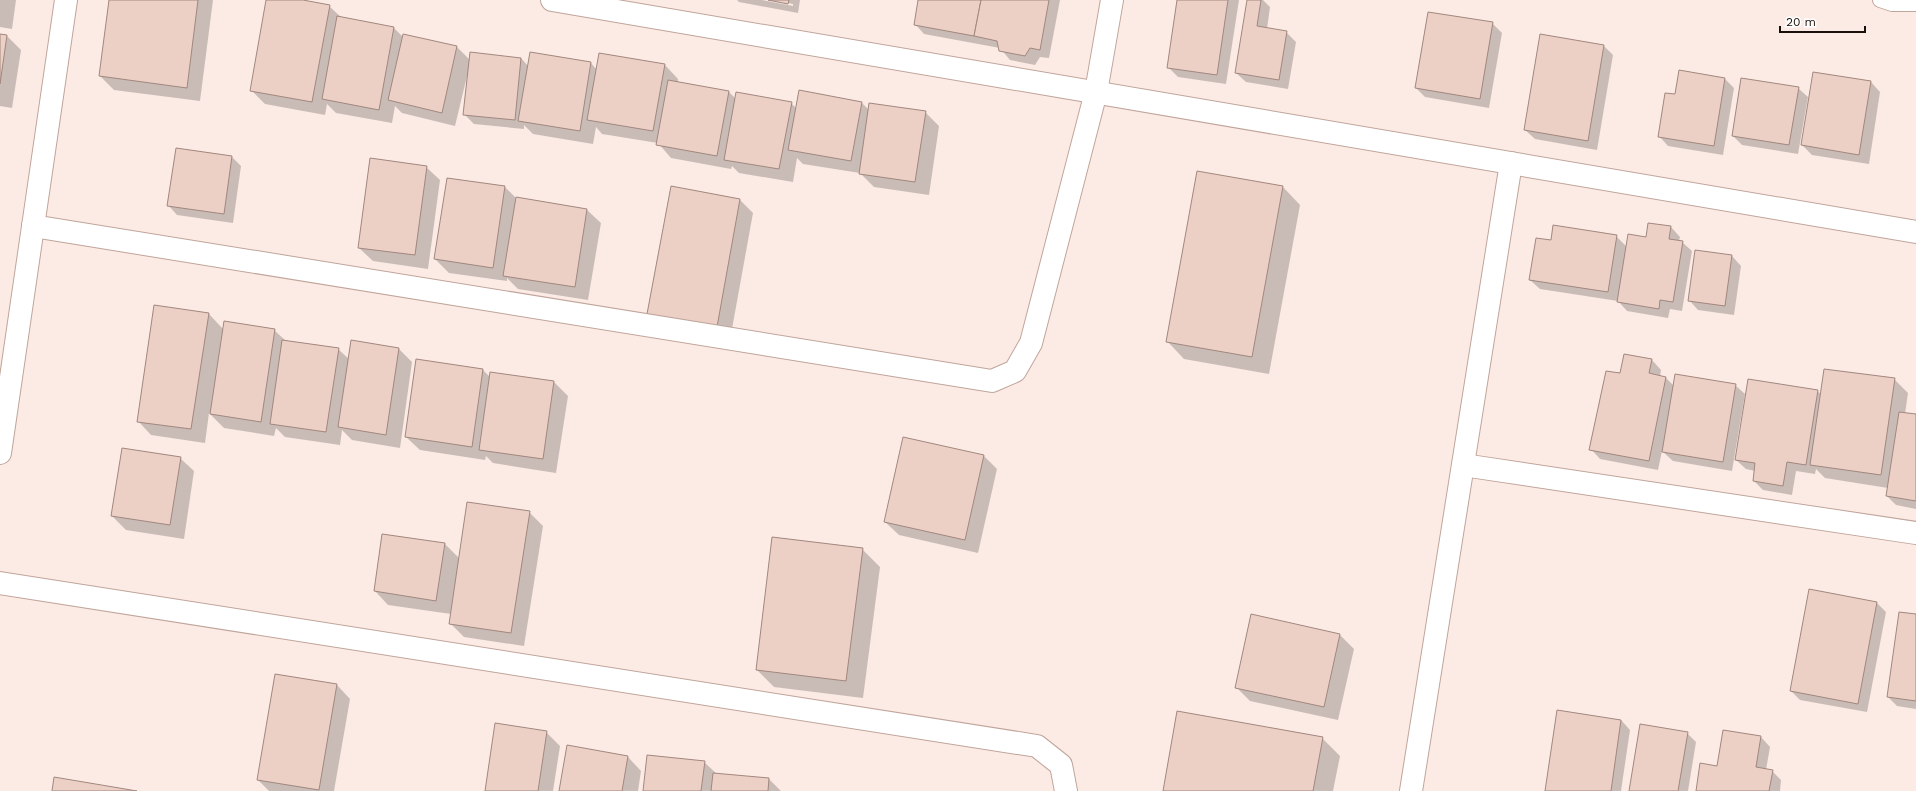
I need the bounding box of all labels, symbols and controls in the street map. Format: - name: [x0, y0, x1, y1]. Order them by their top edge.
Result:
- scale bar: [1780, 8, 1865, 34]
- text: 20 m: [1786, 15, 1816, 29]

